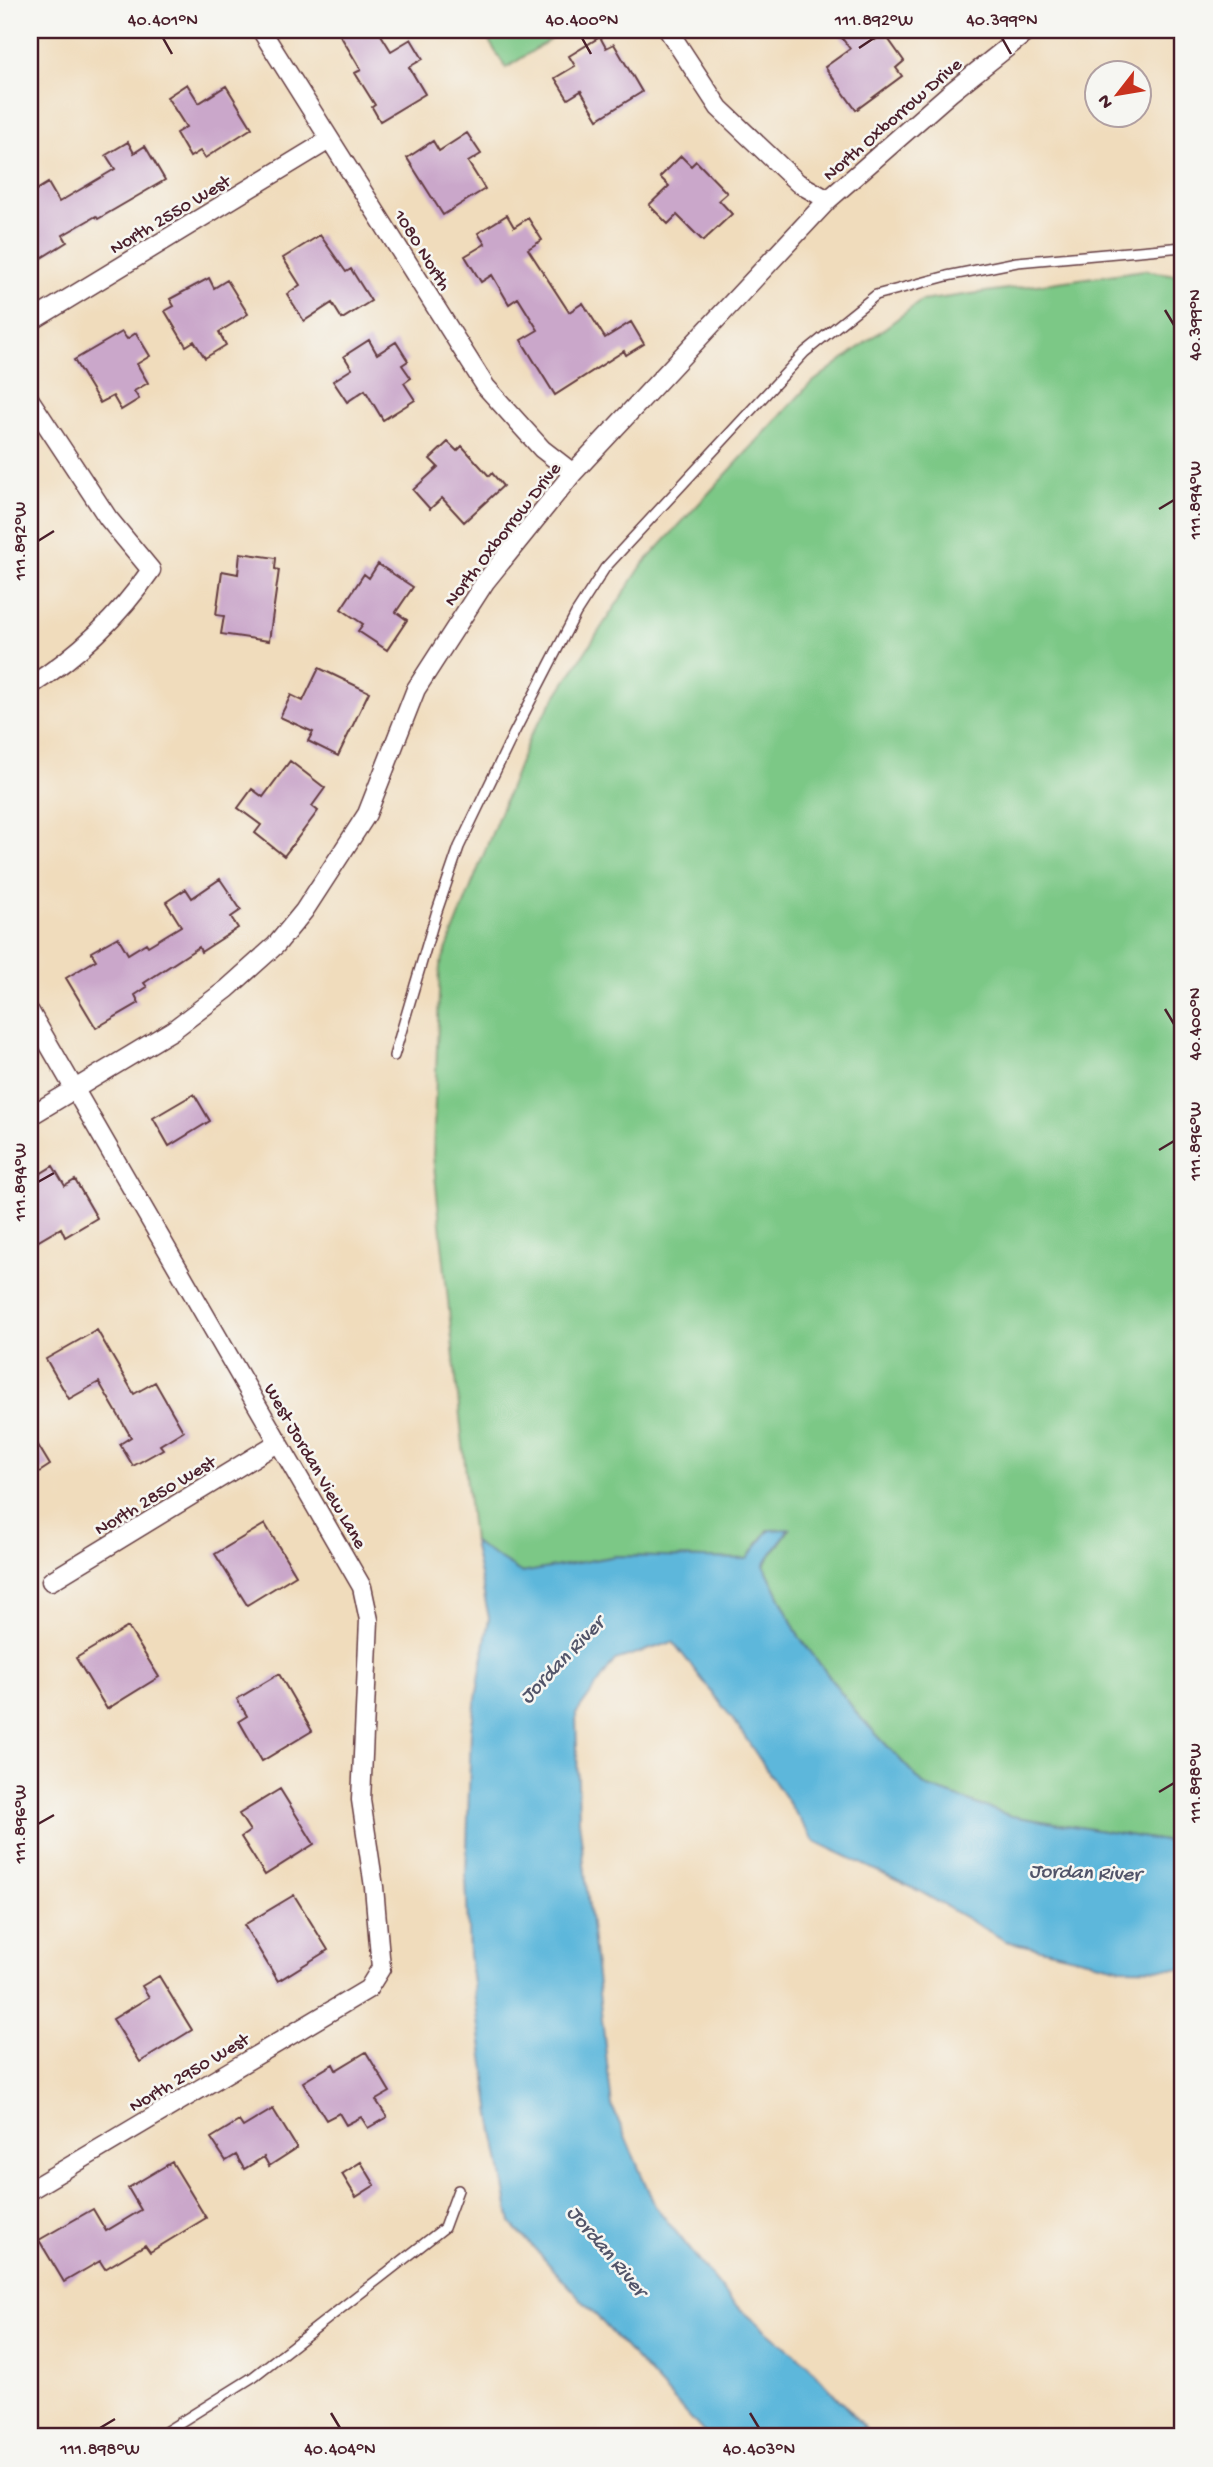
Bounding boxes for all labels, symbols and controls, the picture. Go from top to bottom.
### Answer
text: 40.401°N [128,11,198,32]
text: 40.400°N [545,11,619,32]
text: 111.892°W [834,11,913,32]
text: 40.399°N [966,11,1038,32]
street label: North Oxborrow Drive [819,54,968,187]
north arrow [1084,60,1154,130]
text: N [1093,90,1119,112]
street label: North 2550 West [106,170,237,261]
street label: 1080 North [387,205,455,296]
text: 40.399°N [1186,289,1207,361]
street label: North Oxborrow Drive [440,458,567,612]
text: 111.894°W [1186,461,1207,540]
text: 111.892°W [11,502,32,581]
text: 40.400°N [1186,987,1207,1061]
text: 111.896°W [1186,1102,1207,1181]
text: 111.894°W [11,1143,32,1222]
street label: West Jordan View Lane [257,1380,371,1554]
street label: North 2850 West [91,1451,222,1542]
water label: Jordan River [516,1609,614,1710]
text: 111.898°W [1186,1743,1207,1824]
text: 111.896°W [11,1785,32,1864]
water label: Jordan River [1029,1860,1146,1889]
street label: North 2950 West [125,2028,256,2119]
water label: Jordan River [560,2202,654,2306]
text: 111.898°W [59,2440,140,2461]
text: 40.404°N [304,2440,376,2461]
text: 40.403°N [723,2440,795,2461]

